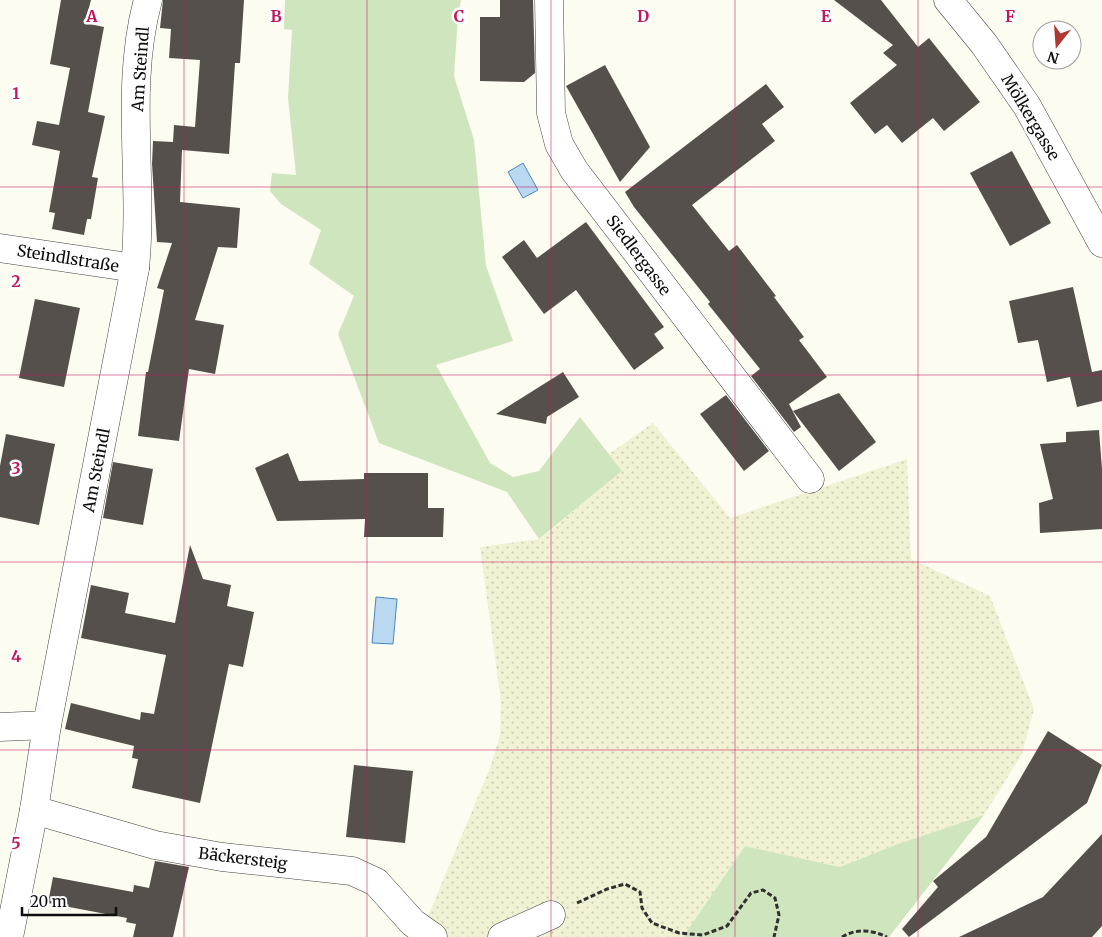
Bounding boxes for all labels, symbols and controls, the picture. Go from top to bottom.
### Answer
text: A [85,6,98,26]
text: B [270,6,282,26]
text: C [454,6,464,26]
text: D [637,6,649,26]
text: E [821,6,832,26]
text: F [1005,6,1015,26]
north arrow [1032,20,1082,70]
street label: Am Steindl [127,26,153,113]
text: N [1045,47,1061,68]
street label: Mölkergasse [997,70,1065,164]
text: 1 [12,83,20,103]
street label: Siedlergasse [602,211,676,299]
street label: Steindlstraße [16,240,120,276]
text: 2 [11,271,21,291]
street label: Am Steindl [78,426,114,515]
text: 3 [11,458,21,478]
text: 4 [11,646,21,666]
text: 5 [11,833,21,853]
street label: Bäckersteig [197,843,289,873]
scale bar [22,884,116,916]
text: 20 m [30,892,67,911]

